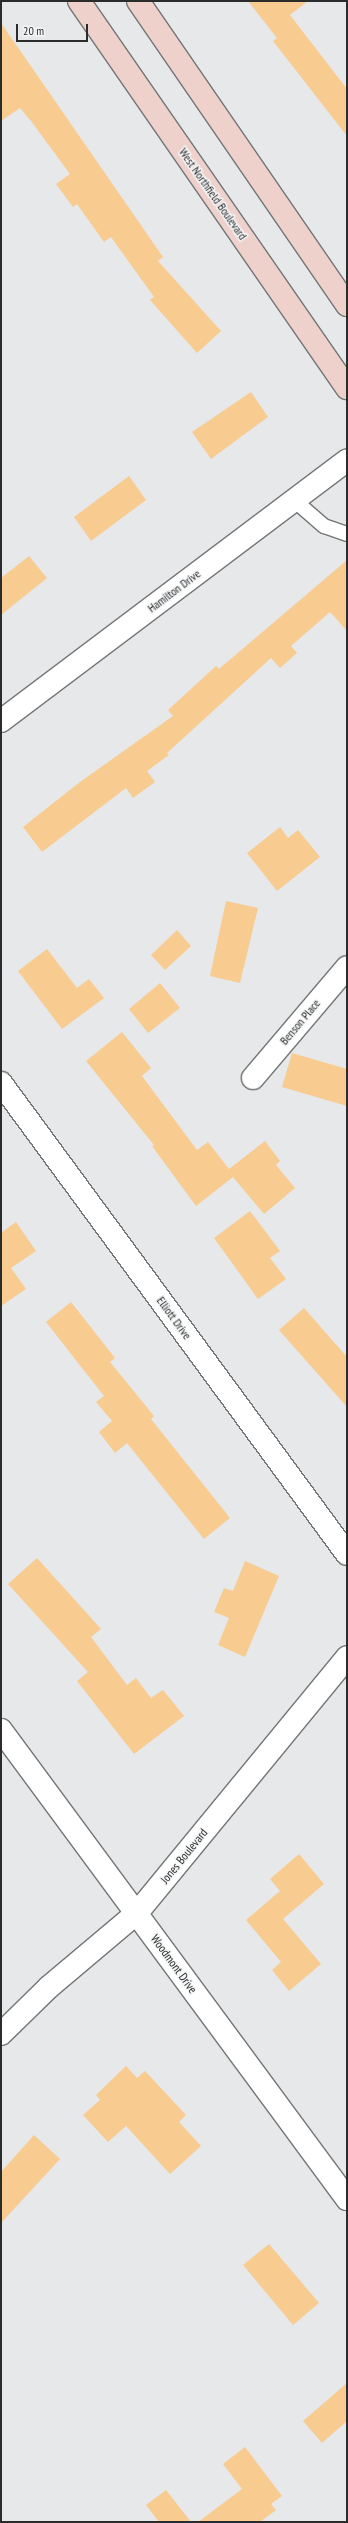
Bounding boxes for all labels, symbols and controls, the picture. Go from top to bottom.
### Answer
scale bar [18,16,90,42]
text: 20 m [23,23,44,38]
street label: West Northfield Boulevard [176,145,250,243]
street label: Hamilton Drive [145,566,203,616]
street label: Benson Place [277,996,323,1048]
street label: Elliott Drive [154,1294,194,1342]
street label: Jones Boulevard [158,1826,210,1886]
street label: Woodmont Drive [148,1932,200,1996]

